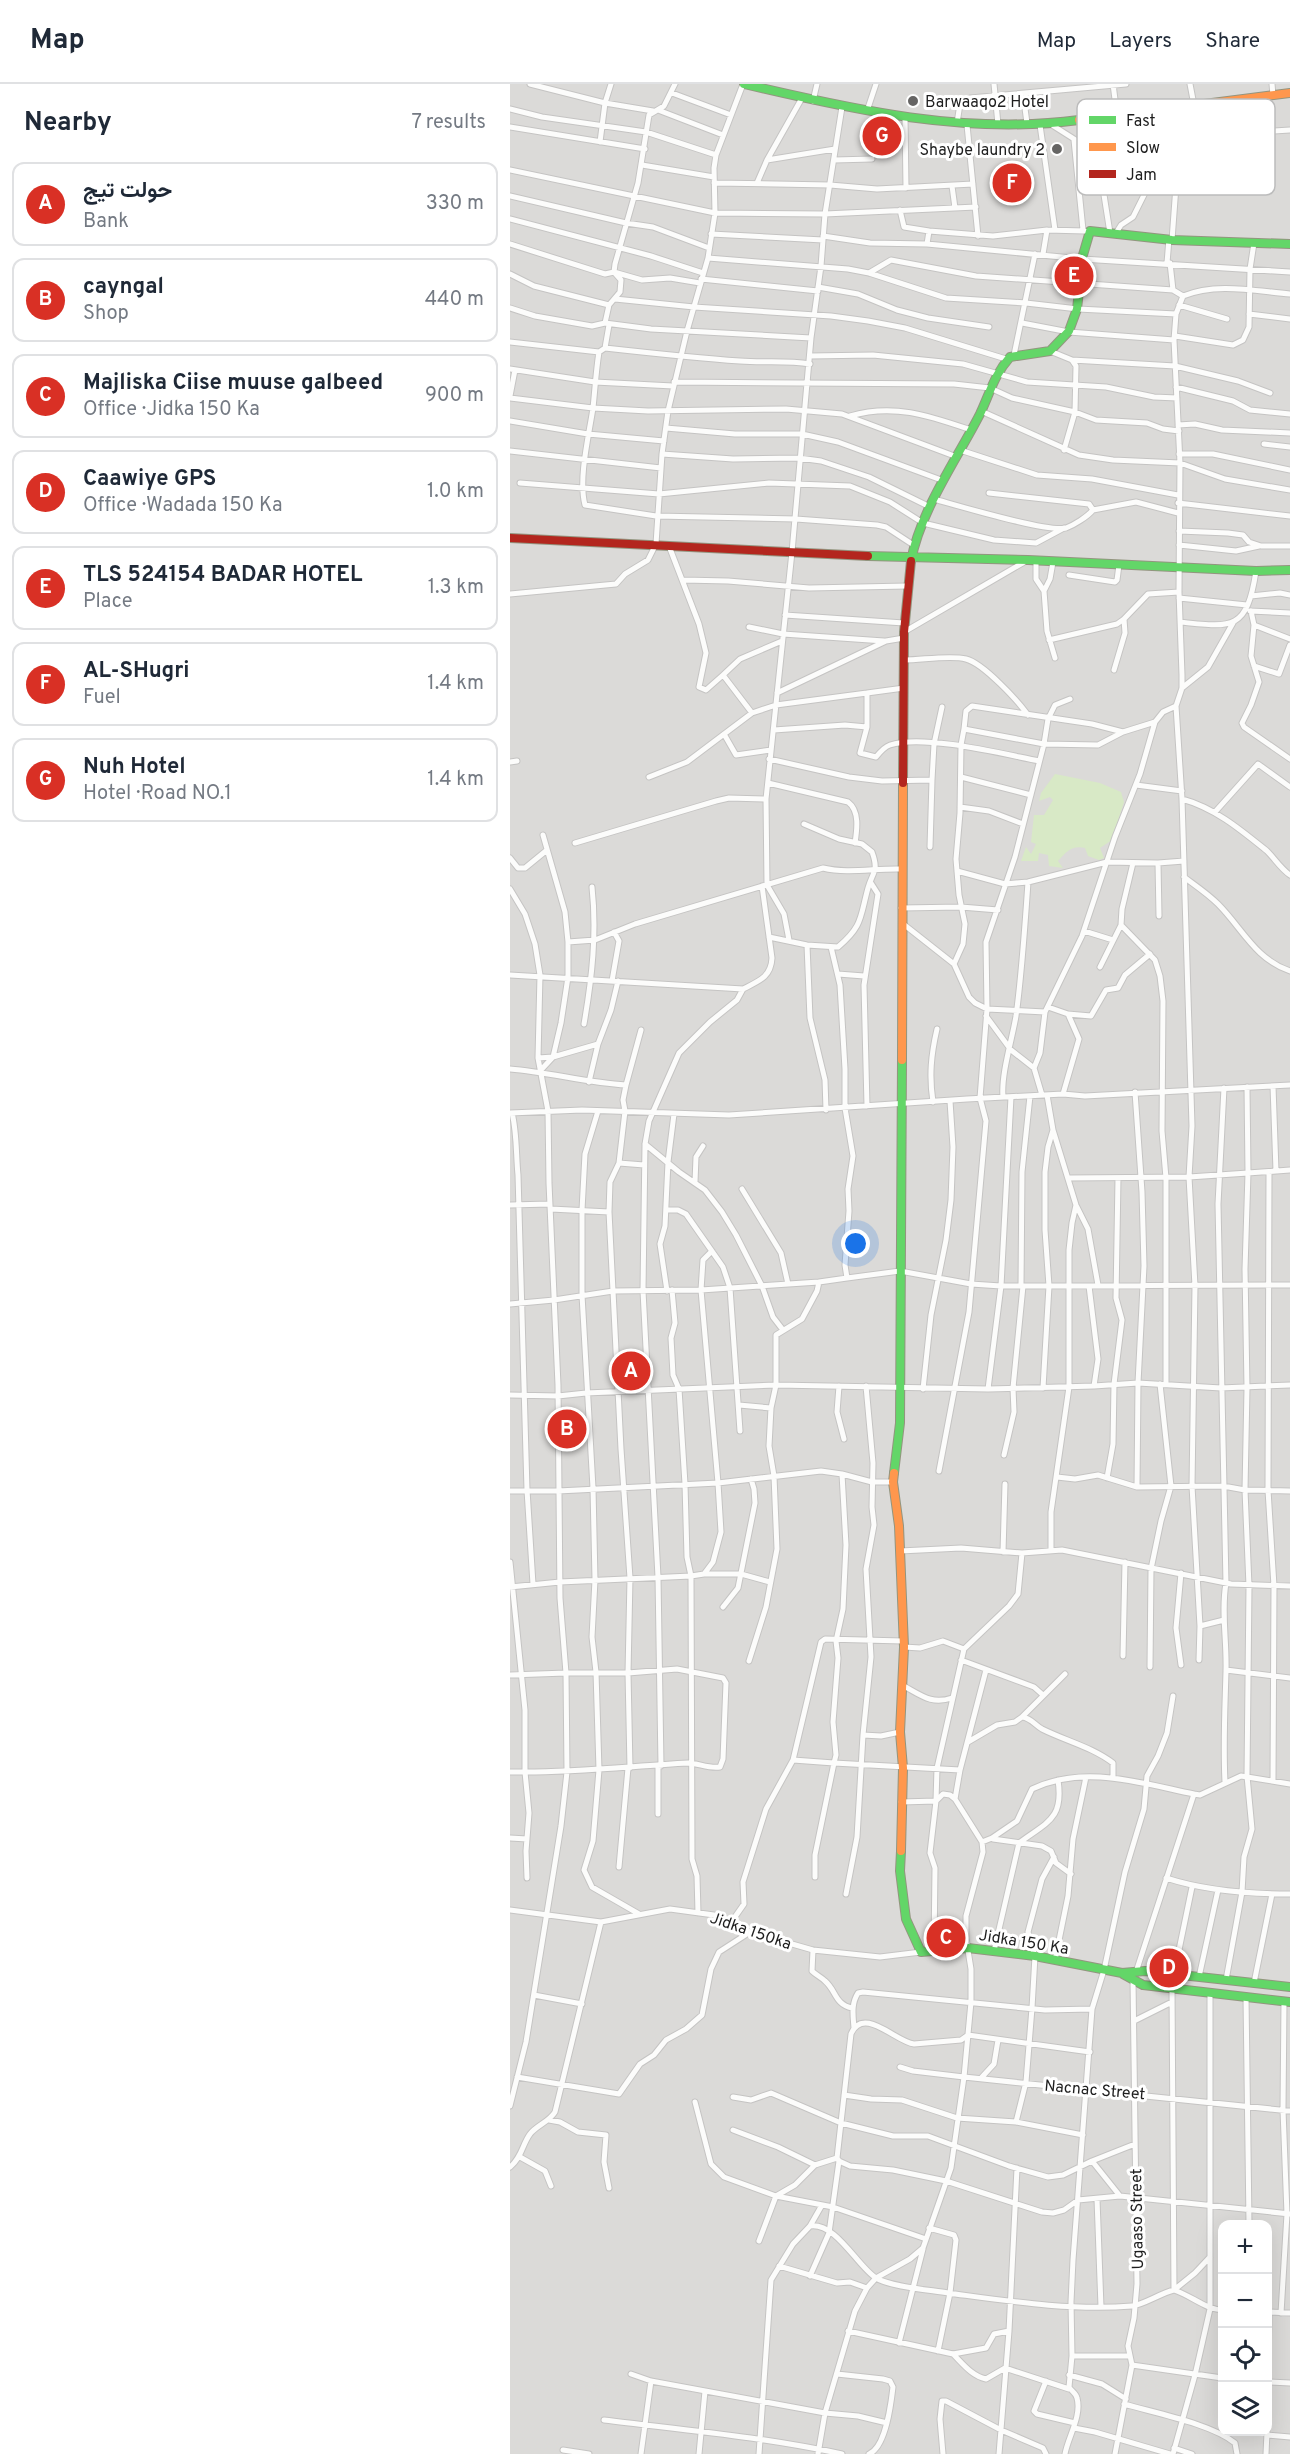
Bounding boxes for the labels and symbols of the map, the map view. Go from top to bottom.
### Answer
place label: Barwaaqo2 Hotel [925,93,1049,113]
marker: Barwaaqo2 Hotel [906,94,920,108]
legend [1077,99,1275,195]
text: Fast [1126,112,1156,132]
pin: G [862,113,902,158]
text: Slow [1126,139,1160,159]
place label: Shaybe laundry 2 [920,141,1045,161]
marker: Shaybe laundry 2 [1050,142,1064,156]
pin: F [992,160,1032,206]
text: Jam [1126,166,1157,186]
pin: E [1054,254,1094,298]
your location [841,1229,870,1258]
pin: A [612,1348,650,1394]
pin: B [548,1406,586,1452]
street label: Jidka 150ka [707,1909,794,1955]
pin: C [926,1916,966,1960]
street label: Jidka 150 Ka [977,1926,1070,1960]
pin: D [1150,1946,1188,1990]
street label: Nacnac Street [1044,2077,1146,2105]
street label: Ugaaso Street [1127,2168,1149,2270]

